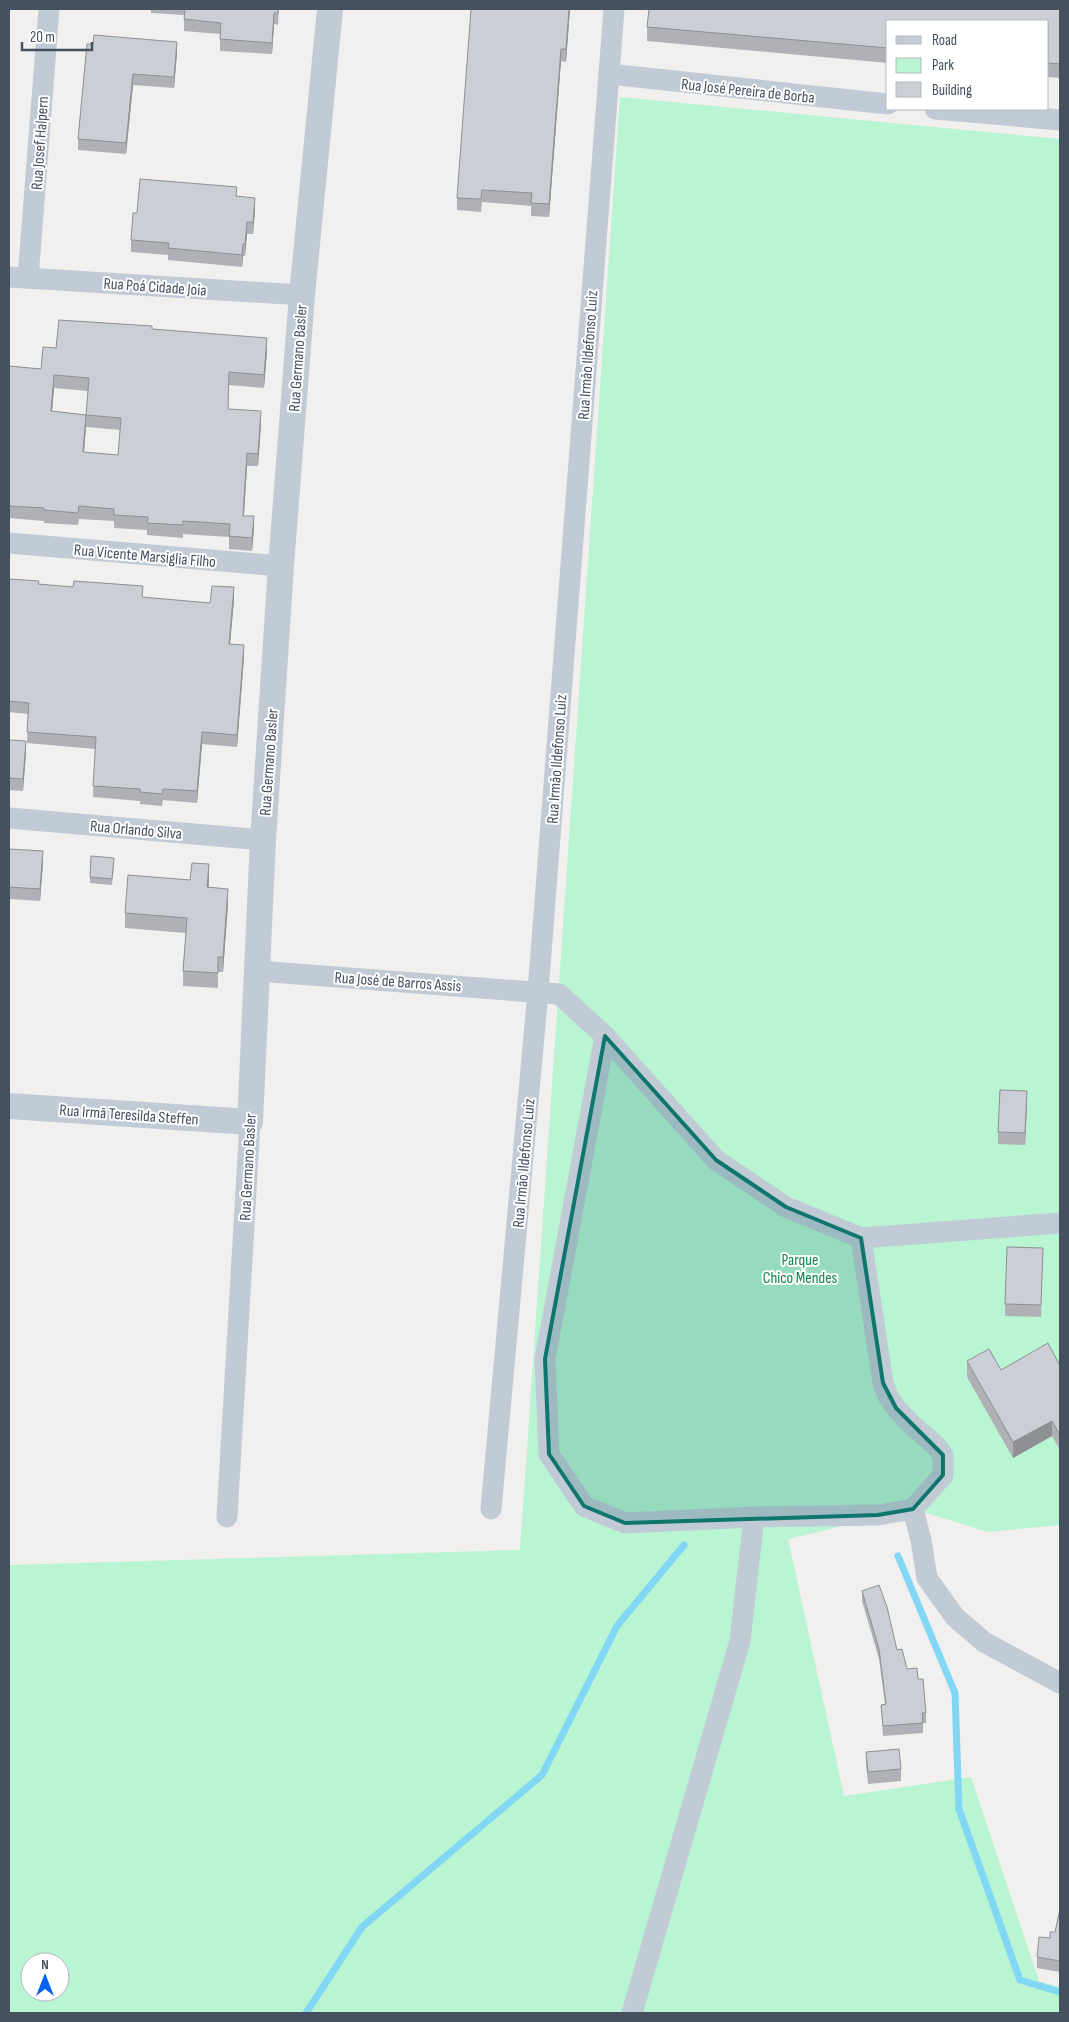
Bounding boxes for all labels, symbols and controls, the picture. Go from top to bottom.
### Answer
scale bar [22,20,92,52]
legend [886,20,1049,110]
text: 20 m [30,28,55,47]
text: Road [932,31,957,50]
text: Park [932,56,954,75]
street label: Rua José Pereira de Borba [680,75,816,108]
text: Building [932,81,972,100]
street label: Rua Josef Halpern [28,96,53,191]
street label: Rua Poá Cidade Joia [103,274,207,301]
street label: Rua Irmão Ildefonso Luiz [575,290,603,420]
street label: Rua Germano Basler [285,303,312,412]
street label: Rua Vicente Marsiglia Filho [73,541,217,572]
street label: Rua Irmão Ildefonso Luiz [544,694,572,824]
street label: Rua Germano Basler [256,707,283,816]
street label: Rua Orlando Silva [89,817,183,844]
street label: Rua José de Barros Assis [334,969,462,996]
street label: Rua Irmão Ildefonso Luiz [509,1098,540,1228]
street label: Rua Irmã Teresilda Steffen [59,1101,199,1130]
street label: Rua Germano Basler [236,1113,261,1221]
park label: Parque Chico Mendes [763,1251,838,1288]
north arrow [20,1952,70,2002]
text: N [41,1956,49,1973]

